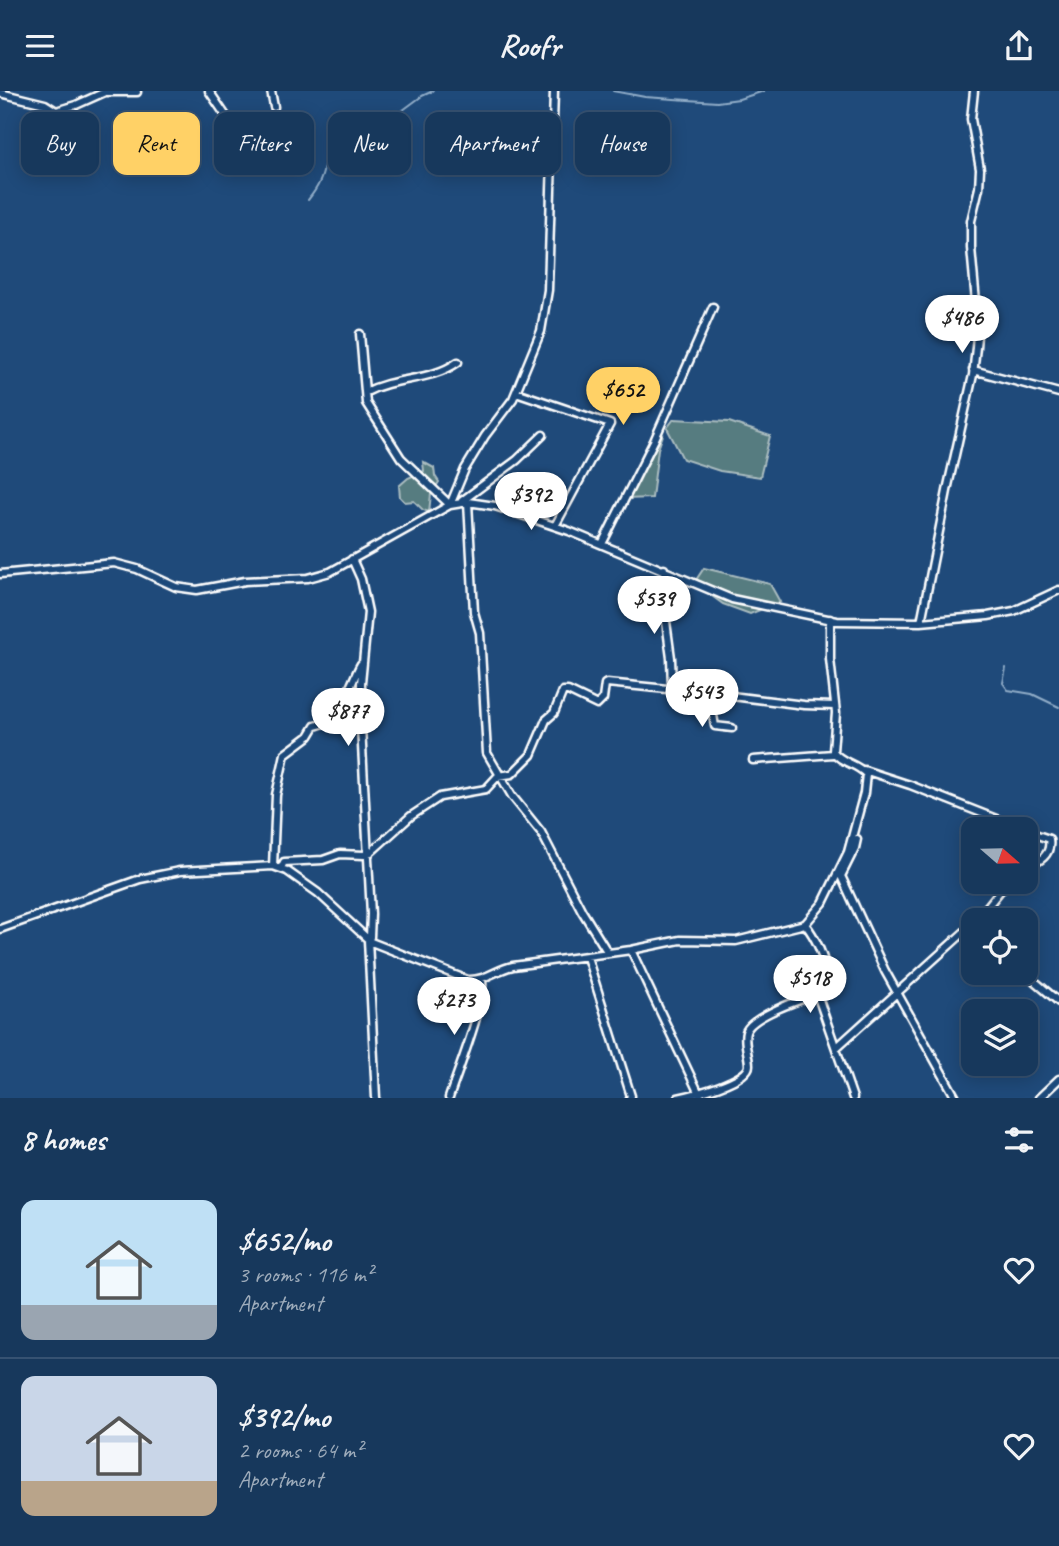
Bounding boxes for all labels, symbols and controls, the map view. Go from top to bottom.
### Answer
text: Roofr [499,25,560,66]
icon: menu [21,27,59,65]
icon: share [1000,27,1038,65]
chip: Buy [21,112,99,175]
chip: Rent [113,112,200,175]
chip: Filters [214,112,314,175]
chip: New [328,112,411,175]
chip: Apartment [425,112,561,175]
chip: House [575,112,670,175]
pin: $486 [921,295,1003,355]
text: $486 [941,303,983,332]
pin: $652 [582,367,664,427]
text: $652 [602,375,644,404]
pin: $392 [490,473,572,532]
text: $392 [510,480,552,509]
pin: $539 [613,577,695,636]
text: $539 [634,584,674,613]
pin: $543 [661,669,743,729]
text: $543 [681,677,723,706]
pin: $877 [307,689,389,748]
text: $877 [327,696,369,725]
north arrow [961,817,1038,894]
map controls [961,817,1038,1076]
button: locate [961,908,1038,985]
pin: $518 [769,955,851,1015]
text: $518 [789,963,831,992]
pin: $273 [413,977,495,1037]
text: $273 [433,985,475,1014]
button: layers [961,999,1038,1076]
text: 8 homes [21,1121,106,1159]
icon: filters [1000,1121,1038,1159]
text: $652/mo [238,1222,331,1260]
icon: home [77,1228,161,1312]
icon: heart [1000,1251,1038,1289]
text: 3 rooms · 116 m² [238,1260,373,1289]
text: Apartment [238,1289,323,1318]
text: $392/mo [238,1398,330,1436]
icon: home [77,1404,161,1488]
icon: heart [1000,1427,1038,1465]
text: 2 rooms · 64 m² [238,1436,362,1465]
text: Apartment [238,1465,323,1494]

